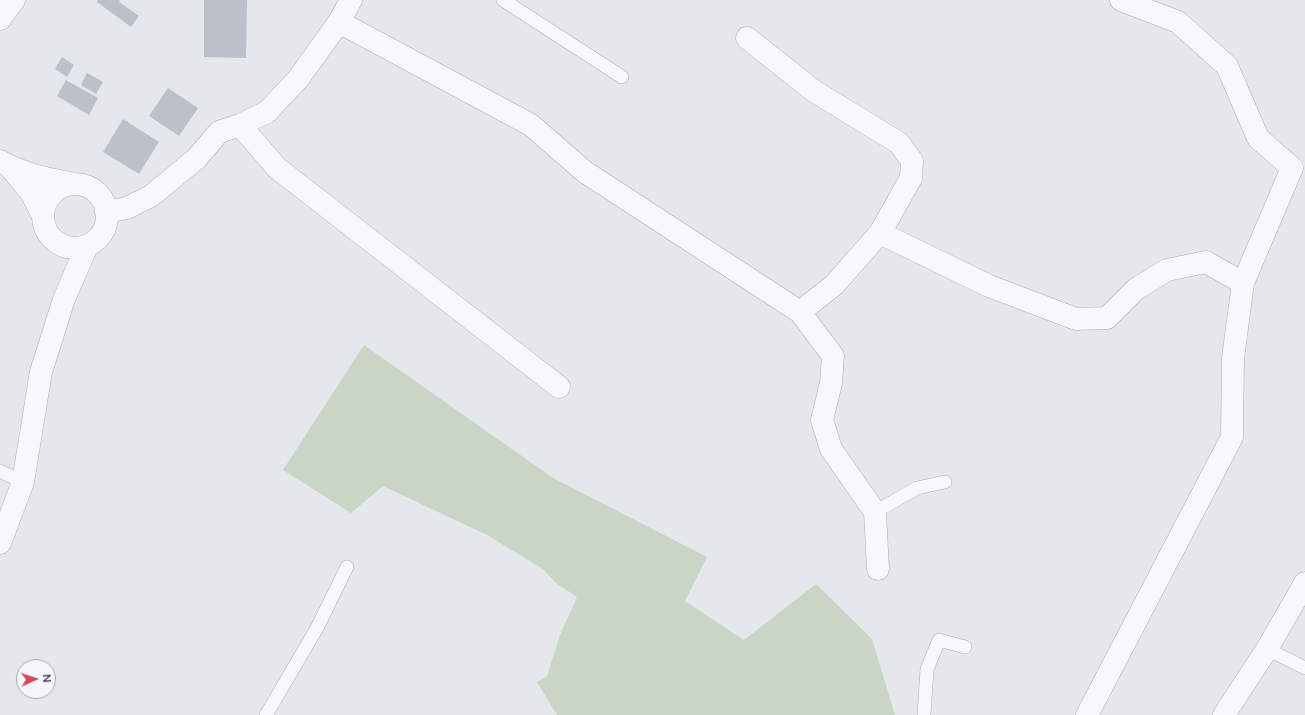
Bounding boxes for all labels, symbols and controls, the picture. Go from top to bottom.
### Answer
north arrow [16,659,56,699]
text: N [40,674,54,683]

